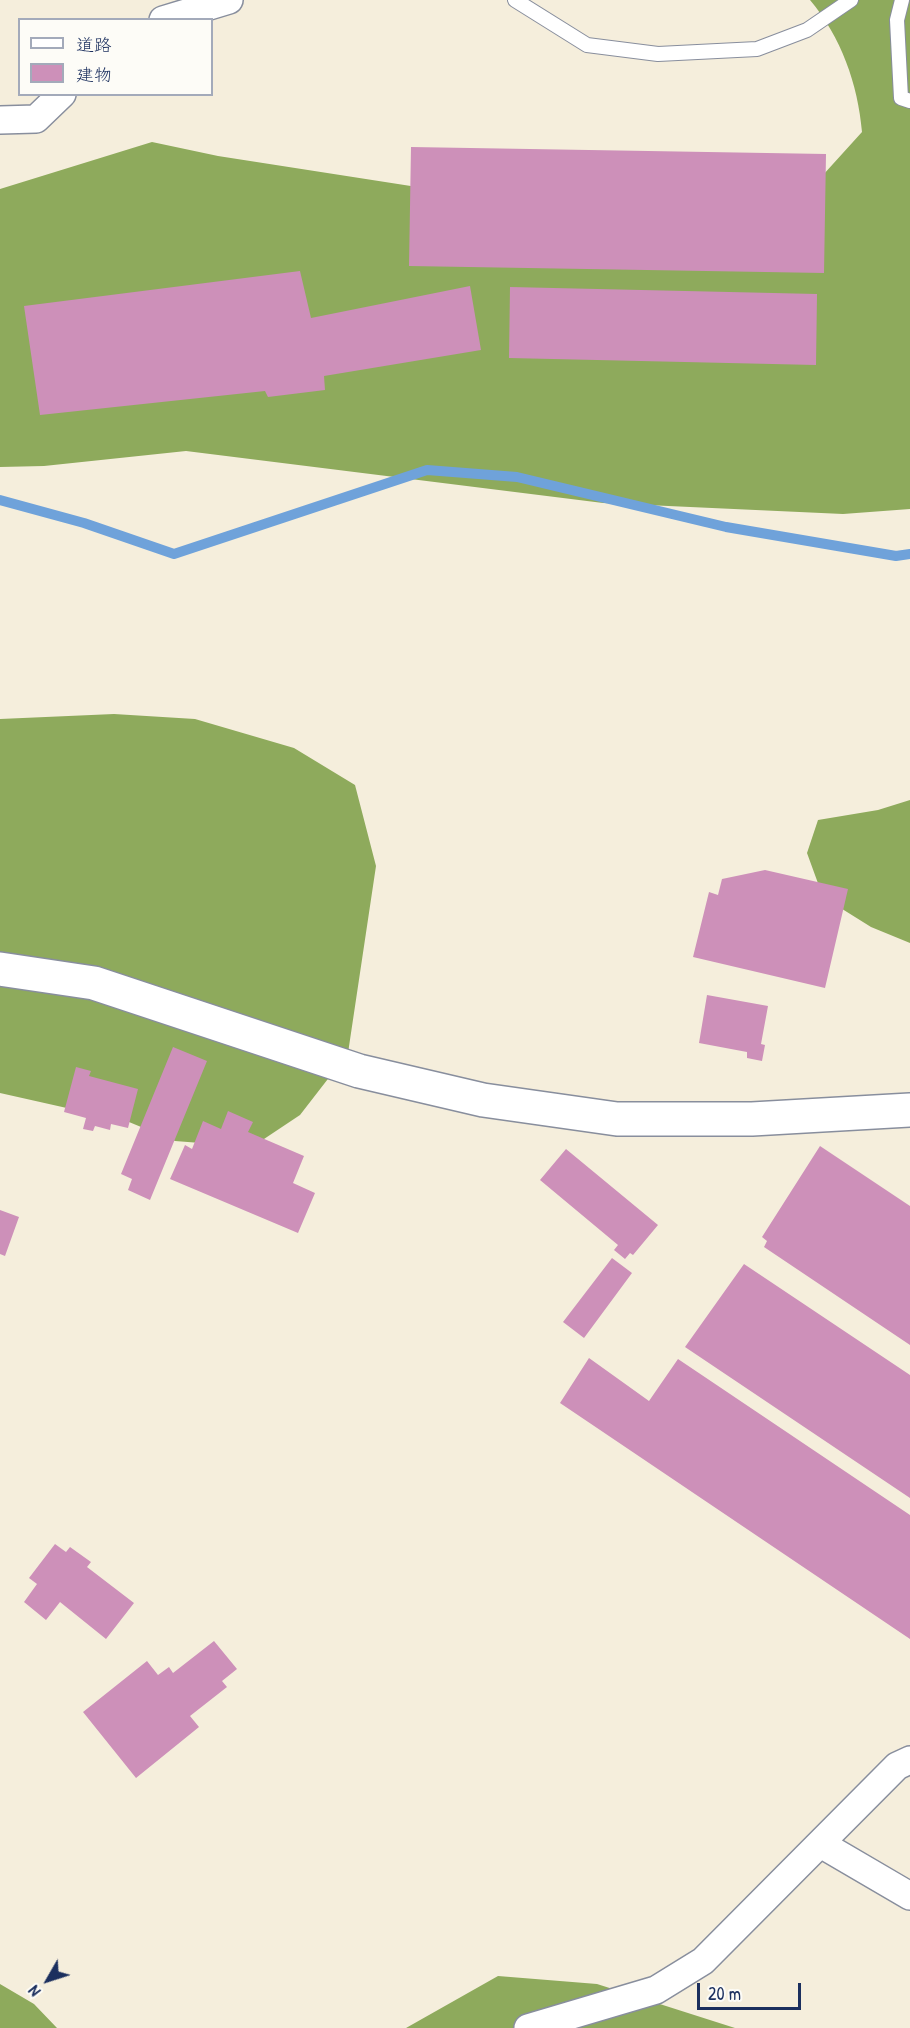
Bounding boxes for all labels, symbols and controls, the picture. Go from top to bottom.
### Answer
legend [18,18,213,96]
text: 道路 [76,32,112,57]
text: 建物 [76,62,112,87]
north arrow [18,1950,78,2010]
scale bar [700,1971,804,2009]
text: N [23,1981,45,2002]
text: 20 m [708,1981,741,2006]

